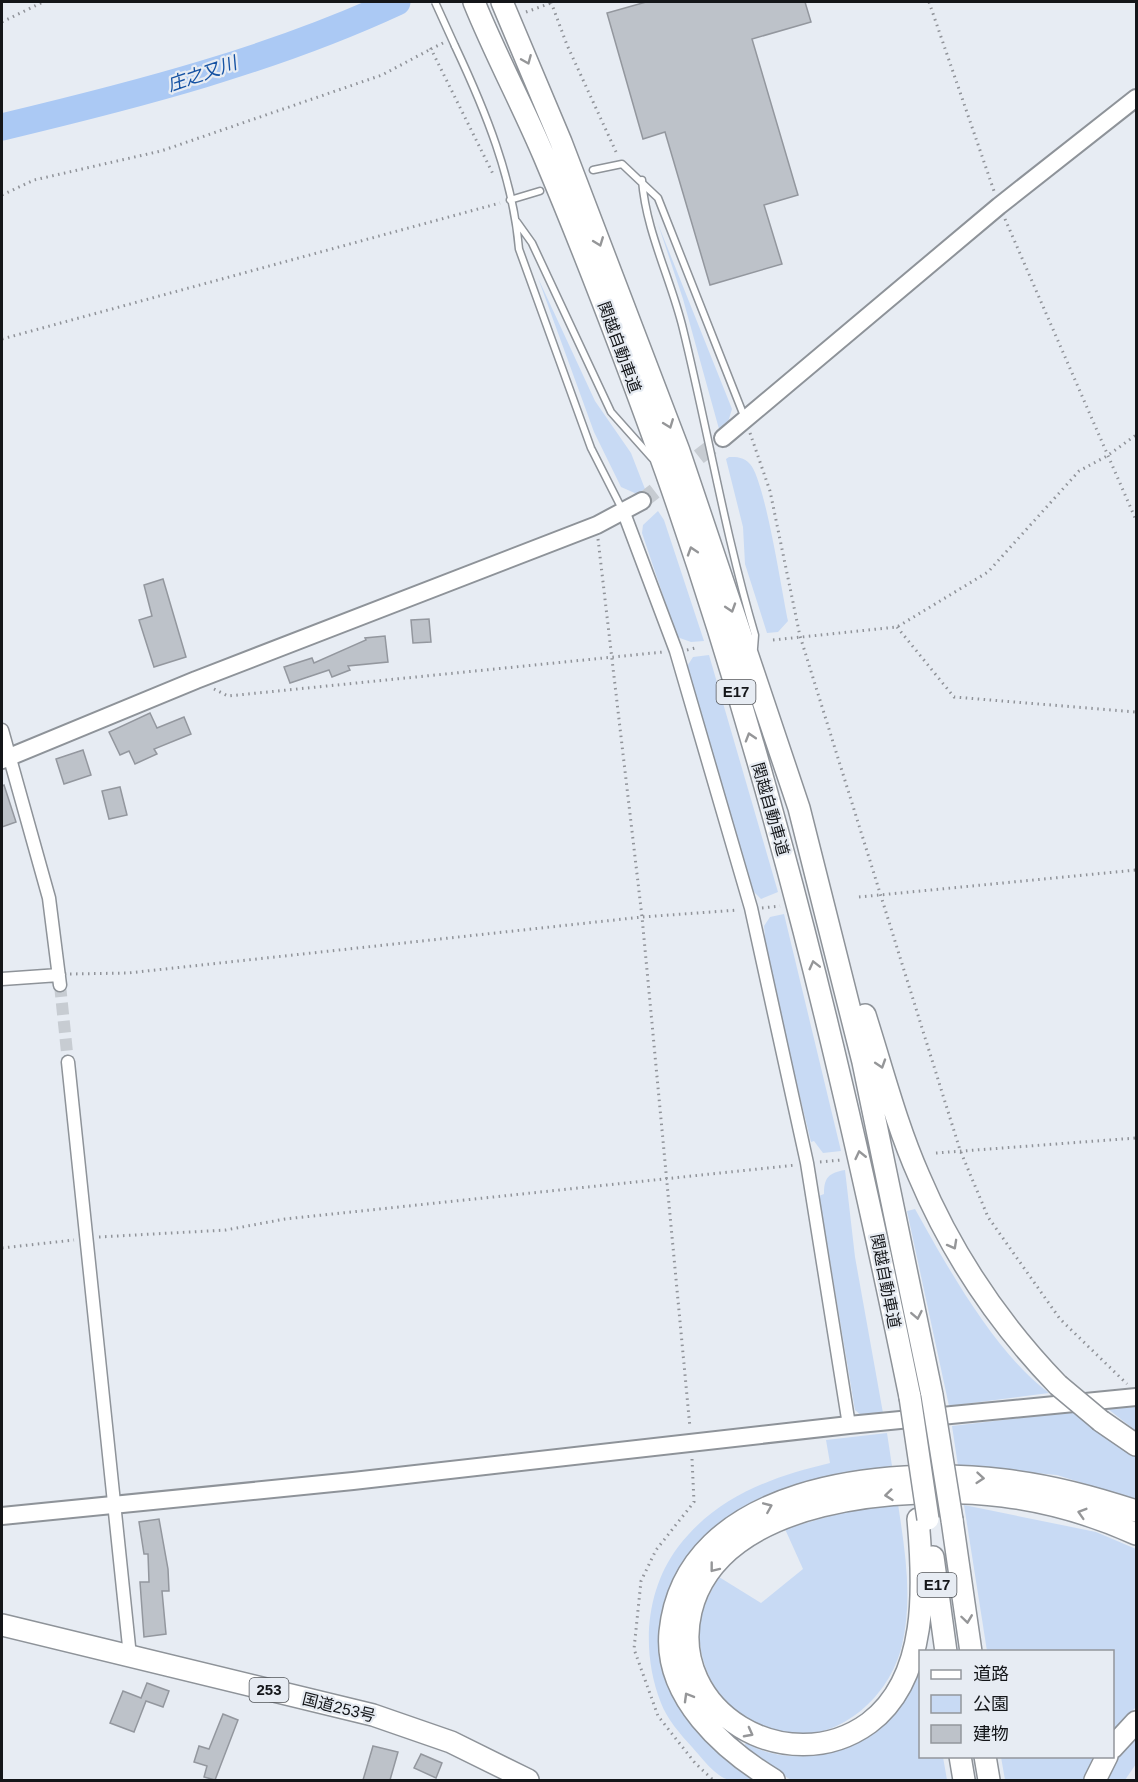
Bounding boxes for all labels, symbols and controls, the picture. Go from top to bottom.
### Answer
water label: 庄之又川 [165,52,241,95]
one-way arrow [520,54,532,65]
one-way arrow [591,236,604,246]
street label: 関越自動車道 [595,299,644,395]
one-way arrow [661,418,674,428]
one-way arrow [686,546,699,557]
one-way arrow [723,602,736,613]
road number: E17 [716,680,756,704]
one-way arrow [745,732,757,743]
street label: 関越自動車道 [749,761,792,858]
one-way arrow [808,961,821,971]
one-way arrow [874,1058,886,1069]
one-way arrow [854,1150,867,1160]
street label: 関越自動車道 [868,1232,903,1330]
one-way arrow [946,1239,957,1249]
one-way arrow [910,1310,923,1320]
one-way arrow [976,1471,985,1484]
one-way arrow [885,1488,894,1501]
one-way arrow [762,1502,773,1514]
one-way arrow [1077,1508,1088,1520]
one-way arrow [710,1561,721,1572]
road number: E17 [918,1573,956,1597]
one-way arrow [960,1615,972,1624]
legend [919,1650,1114,1758]
text: 道路 [973,1664,1009,1684]
road number: 253 [250,1678,288,1702]
street label: 国道253号 [301,1690,377,1725]
one-way arrow [683,1693,695,1703]
text: 公園 [973,1694,1009,1714]
text: 建物 [973,1724,1009,1744]
one-way arrow [743,1726,753,1737]

